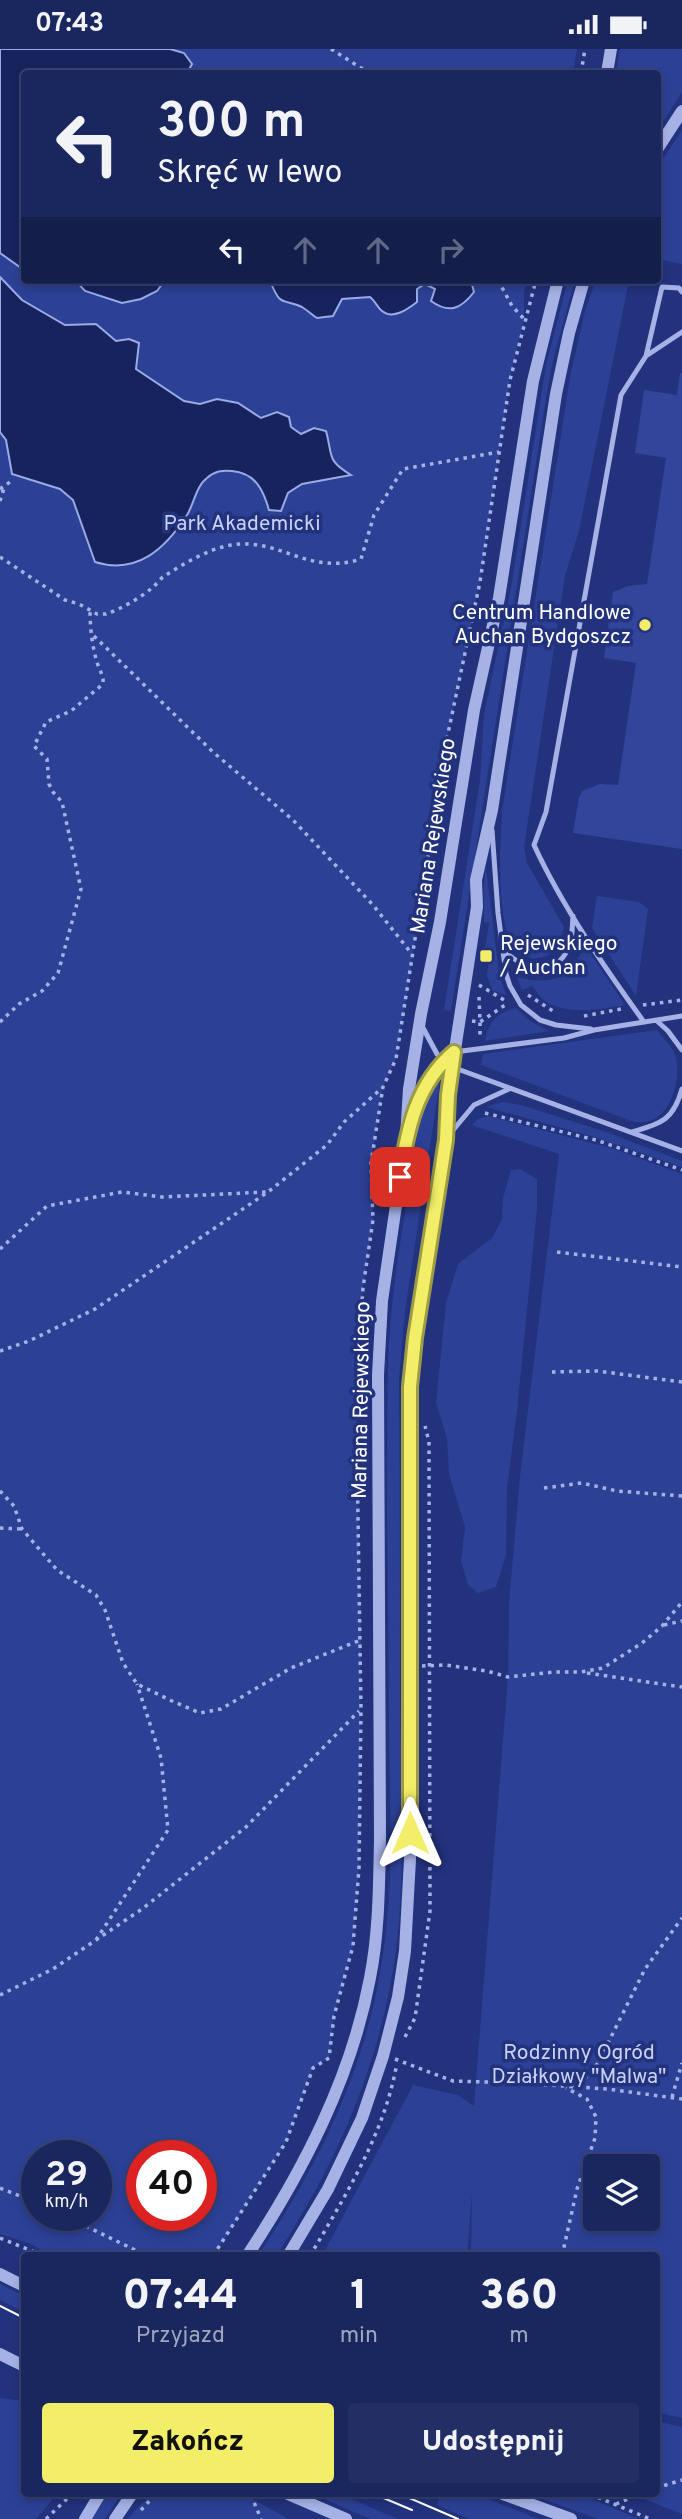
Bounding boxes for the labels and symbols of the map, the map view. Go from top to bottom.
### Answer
park label: Park Akademicki [163,511,321,538]
place label: Centrum Handlowe Auchan Bydgoszcz [452,600,631,651]
marker: Centrum Handlowe Auchan Bydgoszcz [637,617,653,633]
street label: Mariana Rejewskiego [405,736,463,936]
place label: Rejewskiego / Auchan [499,931,618,982]
marker: Rejewskiego / Auchan [478,948,494,964]
pin [370,1147,430,1207]
street label: Mariana Rejewskiego [347,1301,377,1499]
position arrow [373,1796,447,1870]
park label: Rodzinny Ogród Działkowy "Malwa" [491,2040,667,2091]
speed limit sign: 40 [126,2140,217,2231]

